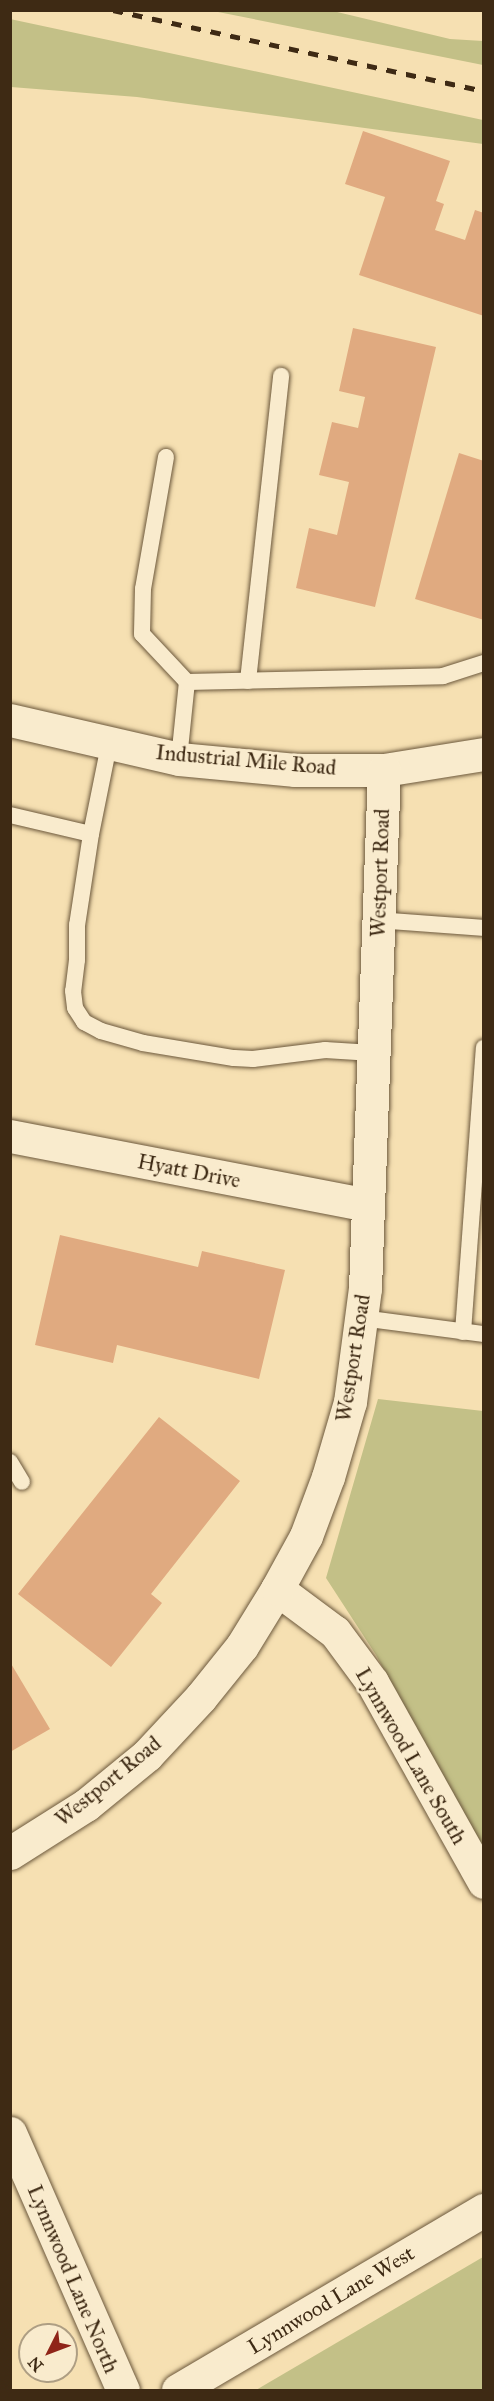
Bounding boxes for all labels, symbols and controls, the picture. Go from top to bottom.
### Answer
street label: Industrial Mile Road [155,740,337,780]
street label: Westport Road [365,808,395,938]
street label: Hyatt Drive [135,1149,243,1193]
street label: Westport Road [330,1292,376,1424]
street label: Lynnwood Lane South [350,1663,472,1849]
street label: Westport Road [50,1731,166,1831]
street label: Lynnwood Lane North [22,2181,124,2377]
street label: Lynnwood Lane West [243,2240,419,2360]
north arrow [18,2323,78,2383]

